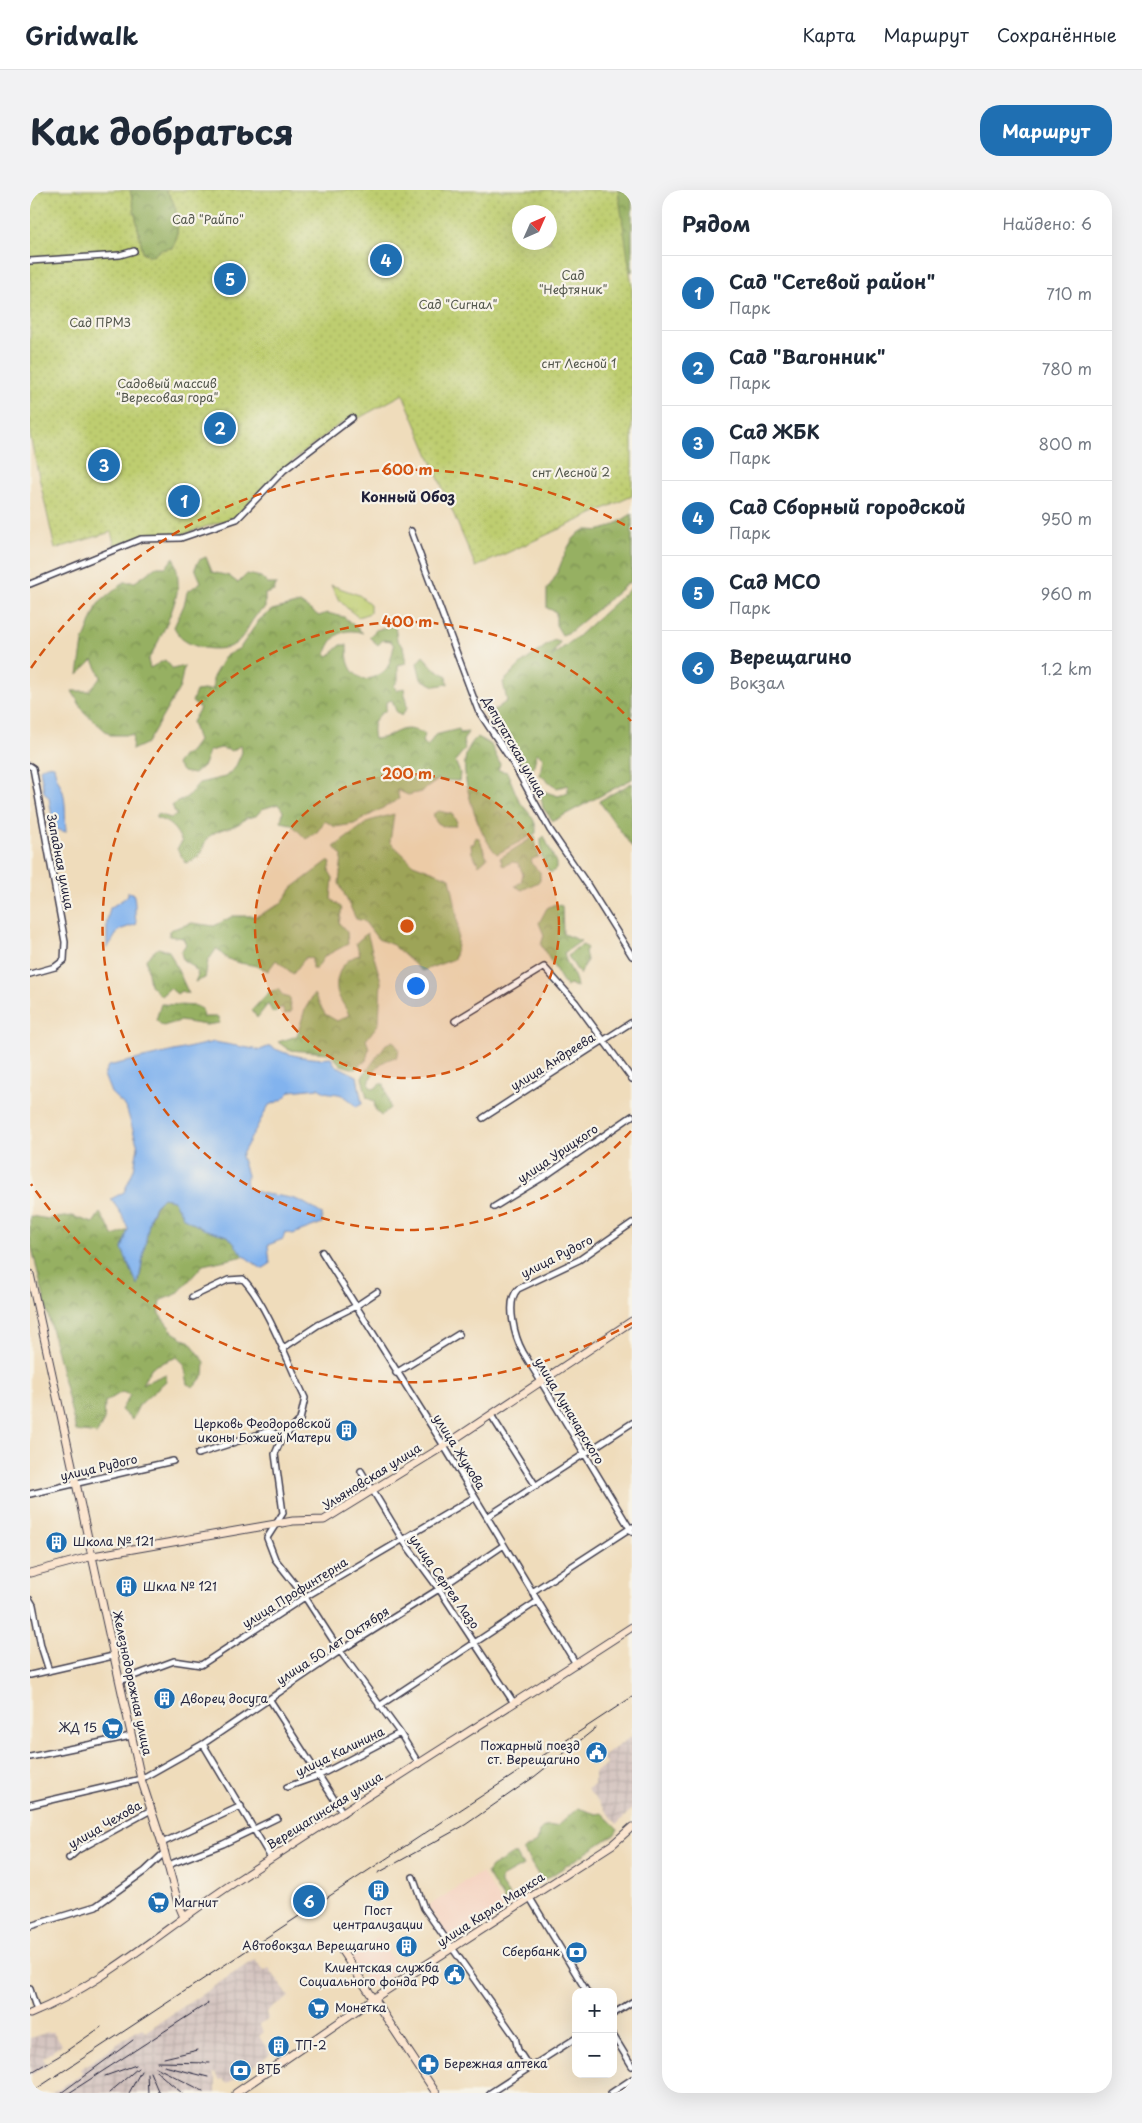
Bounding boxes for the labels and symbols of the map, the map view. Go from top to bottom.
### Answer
north arrow [512,205,557,250]
park label: Сад "Райпо" [172,210,244,228]
pin: 4 [370,241,402,279]
pin: 5 [214,260,246,298]
park label: Сад "Нефтяник" [539,266,607,298]
park label: Сад "Сигнал" [419,295,498,313]
park label: Сад ПРМЗ [69,313,131,331]
park label: снт Лесной 1 [542,354,616,372]
park label: Садовый массив "Вересовая гора" [116,374,218,406]
pin: 2 [204,409,236,447]
pin: 3 [88,446,120,484]
text: 600 m [381,457,433,480]
park label: снт Лесной 2 [532,463,610,481]
pin: 1 [168,482,200,520]
district label: Конный Обоз [361,486,455,507]
text: 400 m [382,609,432,632]
street label: Депутатская улица [478,692,551,801]
text: 200 m [382,761,432,784]
street label: Западная улица [43,813,79,911]
centre of rings [398,917,416,935]
your location [403,973,429,999]
street label: улица Андреева [507,1028,599,1094]
street label: улица Урицкого [513,1119,602,1187]
street label: улица Рудого [517,1230,596,1282]
street label: улица Луначарского [531,1354,609,1468]
street label: улица Жукова [429,1410,491,1493]
place label: Церковь Феодоровской иконы Божией Матери [194,1414,331,1446]
building icon: Церковь Феодоровской иконы Божией Матери [335,1419,359,1443]
street label: Ульяновская улица [319,1438,425,1514]
street label: улица Рудого [58,1449,139,1485]
building icon: Школа № 121 [45,1530,69,1554]
street label: улица Сергея Лазо [405,1531,484,1633]
place label: Школа № 121 [73,1532,154,1550]
street label: улица Профинтерна [238,1552,351,1632]
building icon: Шкла № 121 [115,1575,139,1599]
place label: Шкла № 121 [143,1577,217,1595]
street label: улица 50 лет Октября [272,1602,392,1688]
street label: Железнодорожная улица [109,1609,157,1758]
building icon: Дворец досуга [153,1687,177,1711]
place label: Дворец досуга [180,1689,268,1707]
supermarket icon: ЖД 15 [101,1716,125,1740]
place label: ЖД 15 [58,1718,97,1736]
street label: улица Калинина [292,1722,387,1780]
place label: Пожарный поезд ст. Верещагино [480,1736,580,1768]
public building icon: Пожарный поезд ст. Верещагино [584,1741,608,1765]
street label: Верещагинская улица [263,1767,386,1853]
street label: улица Чехова [65,1796,145,1852]
street label: улица Карла Маркса [433,1867,548,1951]
building icon: Пост централизации [366,1878,390,1902]
pin: 6 [293,1882,325,1920]
supermarket icon: Магнит [146,1891,170,1915]
place label: Магнит [174,1893,219,1911]
place label: Пост централизации [333,1901,423,1933]
building icon: Автовокзал Верещагино [394,1934,418,1958]
place label: Автовокзал Верещагино [242,1936,390,1954]
bank icon: Сбербанк [564,1940,588,1964]
place label: Сбербанк [502,1942,561,1960]
place label: Клиентская служба Социального фонда РФ [299,1958,440,1990]
public building icon: Клиентская служба Социального фонда РФ [443,1963,467,1987]
supermarket icon: Монетка [307,1996,331,2020]
place label: Монетка [335,1998,387,2016]
building icon: ТП-2 [267,2034,291,2058]
place label: ТП-2 [295,2036,327,2054]
pharmacy icon: Бережная аптека [416,2052,440,2076]
place label: Бережная аптека [444,2054,548,2072]
bank icon: ВТБ [229,2058,253,2082]
place label: ВТБ [257,2060,281,2078]

